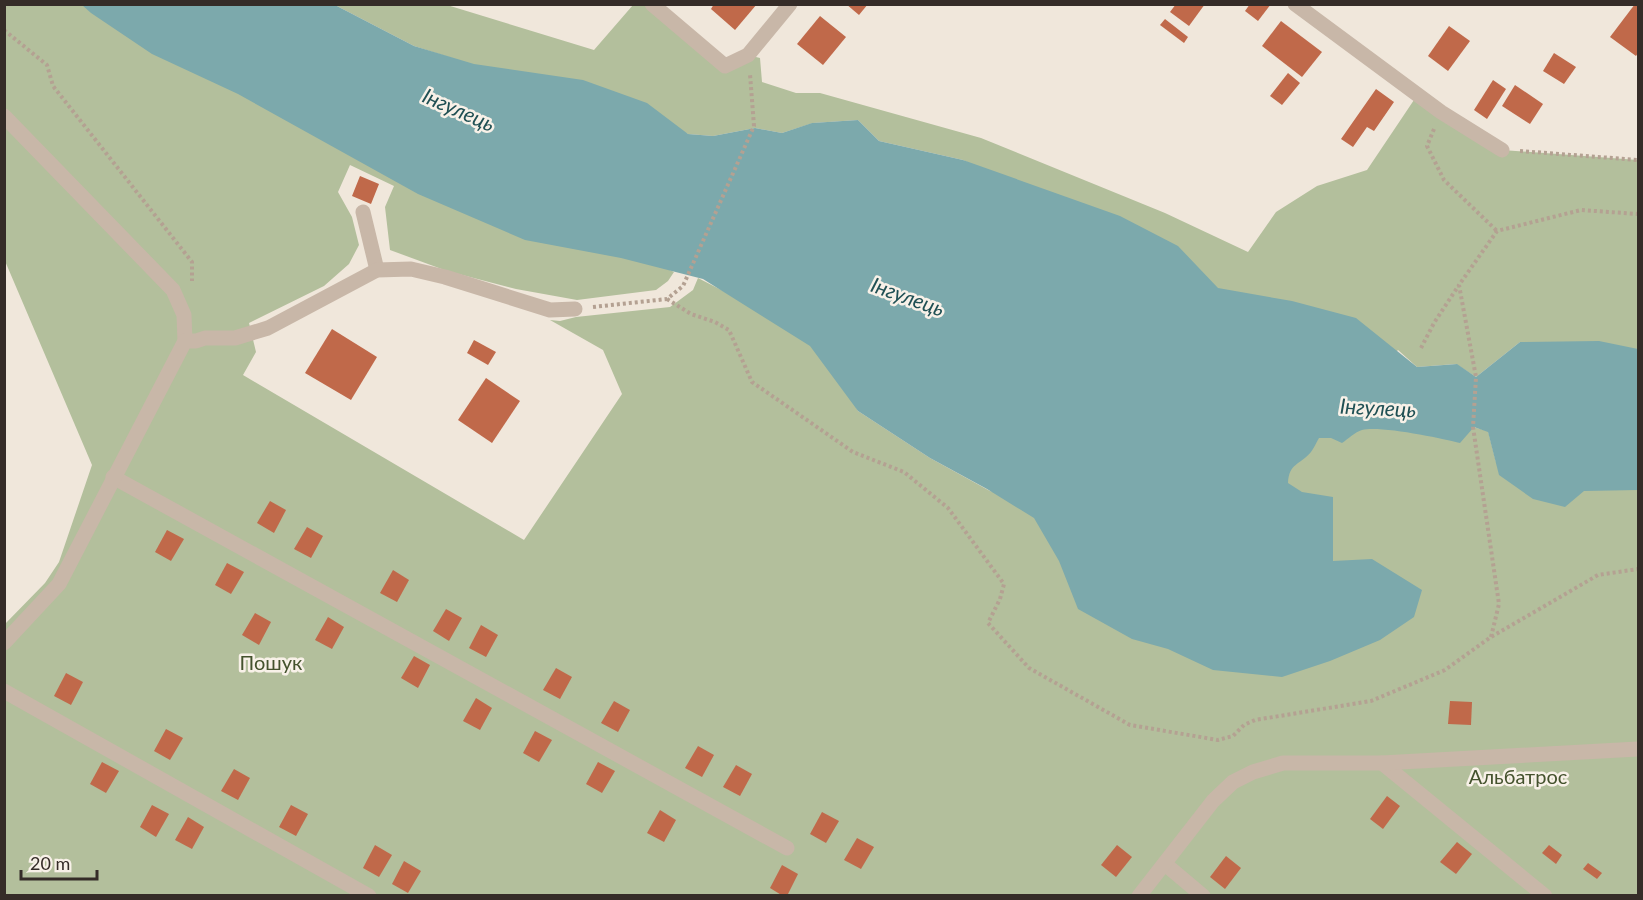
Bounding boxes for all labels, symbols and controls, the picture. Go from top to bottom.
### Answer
water label: Інгулець [419,82,499,136]
water label: Інгулець [868,271,948,321]
water label: Інгулець [1339,393,1417,421]
park label: Пошук [240,650,303,674]
park label: Альбатрос [1469,764,1568,788]
scale bar [21,843,98,881]
text: 20 m [30,852,70,874]

